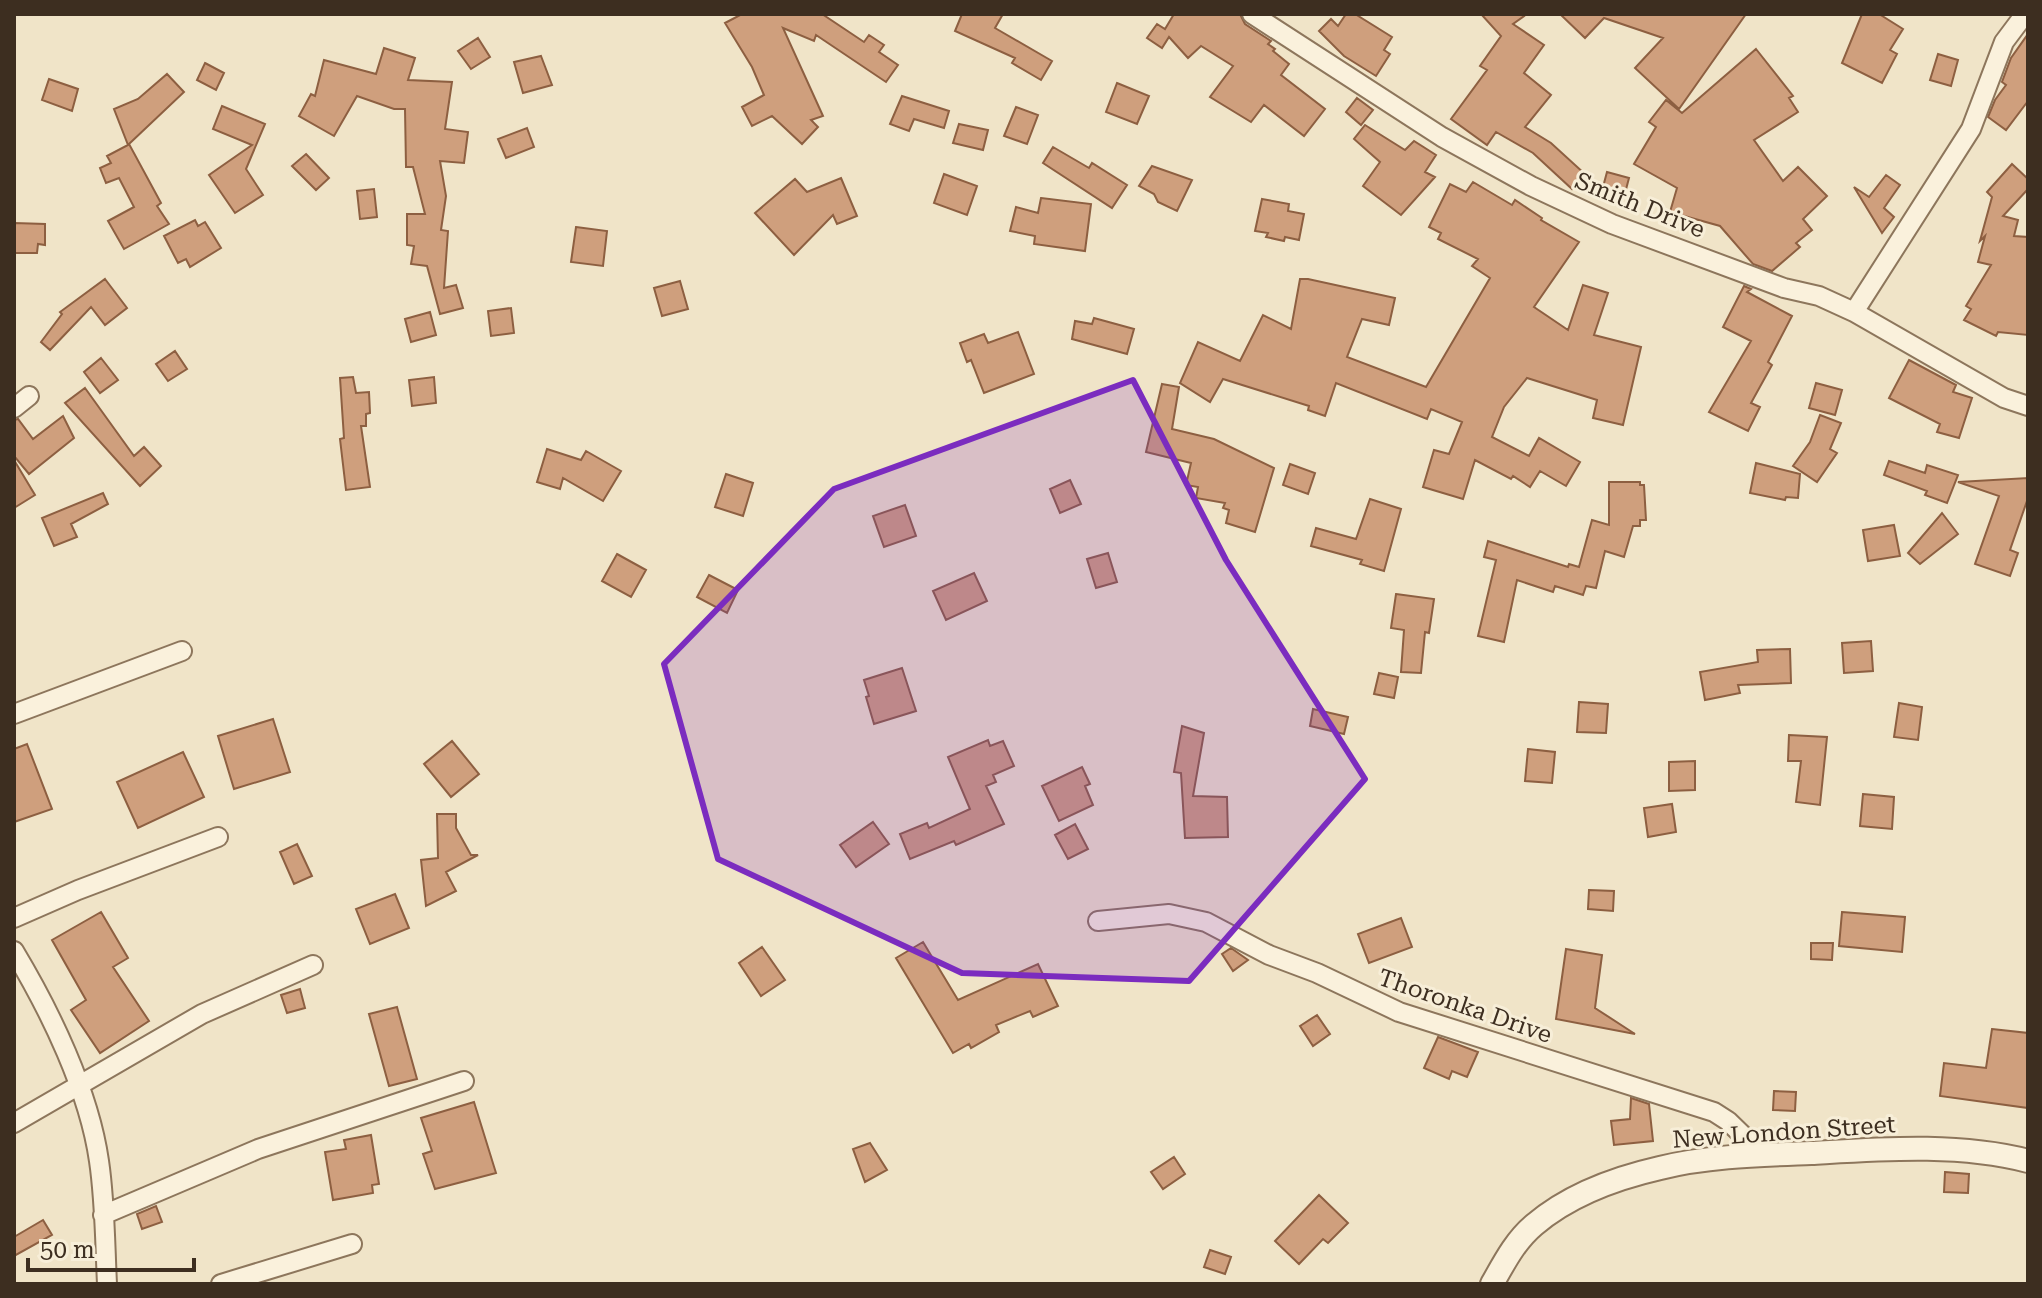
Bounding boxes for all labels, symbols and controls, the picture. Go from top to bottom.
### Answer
street label: Smith Drive [1571,166,1709,244]
street label: Thoronka Drive [1374,963,1556,1049]
street label: New London Street [1672,1110,1897,1154]
scale bar [28,1222,194,1272]
text: 50 m [40,1236,95,1264]

